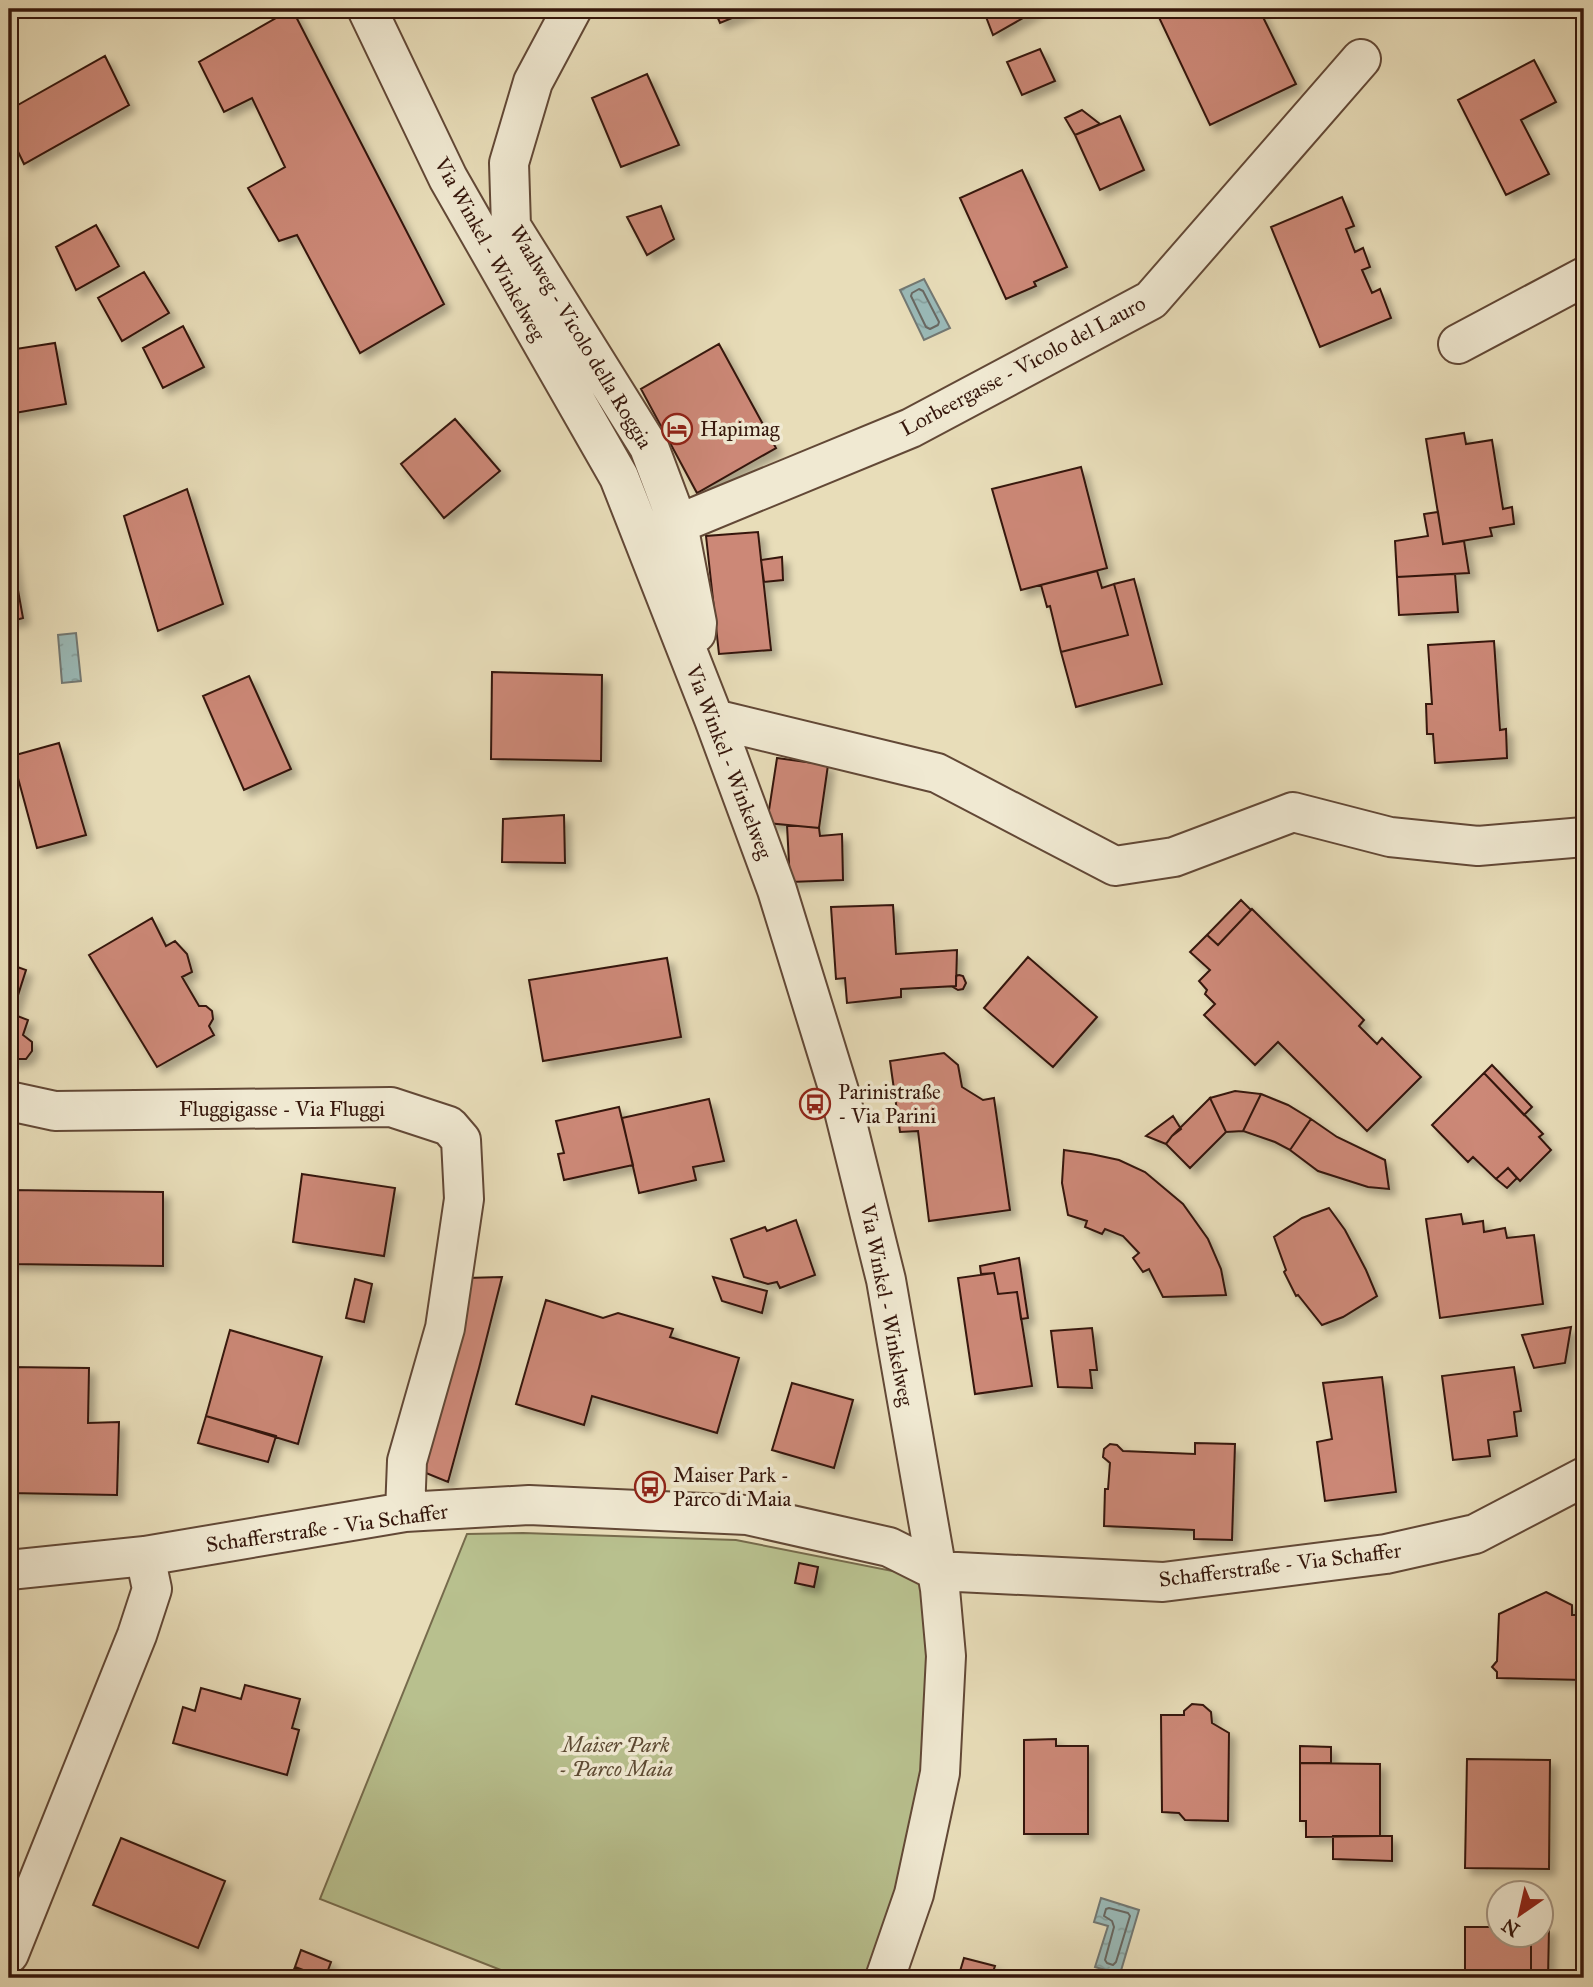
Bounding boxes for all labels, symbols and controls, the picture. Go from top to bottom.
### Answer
street label: Via Winkel - Winkelweg [428,152,551,345]
street label: Waalweg - Vicolo della Roggia [504,221,658,454]
street label: Lorbeergasse - Vicolo del Lauro [896,290,1150,442]
hotel icon: Hapimag [660,412,694,446]
place label: Hapimag [700,416,780,442]
street label: Via Winkel - Winkelweg [680,660,778,863]
place label: Parinistraße - Via Parini [838,1079,941,1129]
bus stop icon: Parinistraße - Via Parini [798,1087,832,1121]
street label: Fluggigasse - Via Fluggi [179,1096,385,1122]
street label: Via Winkel - Winkelweg [854,1201,919,1409]
place label: Maiser Park - Parco di Maia [673,1462,792,1512]
bus stop icon: Maiser Park - Parco di Maia [633,1470,667,1504]
street label: Schafferstraße - Via Schaffer [204,1498,450,1558]
street label: Schafferstraße - Via Schaffer [1157,1537,1403,1593]
park label: Maiser Park - Parco Maia [559,1732,673,1782]
north arrow [1484,1878,1554,1948]
text: N [1498,1914,1524,1942]

